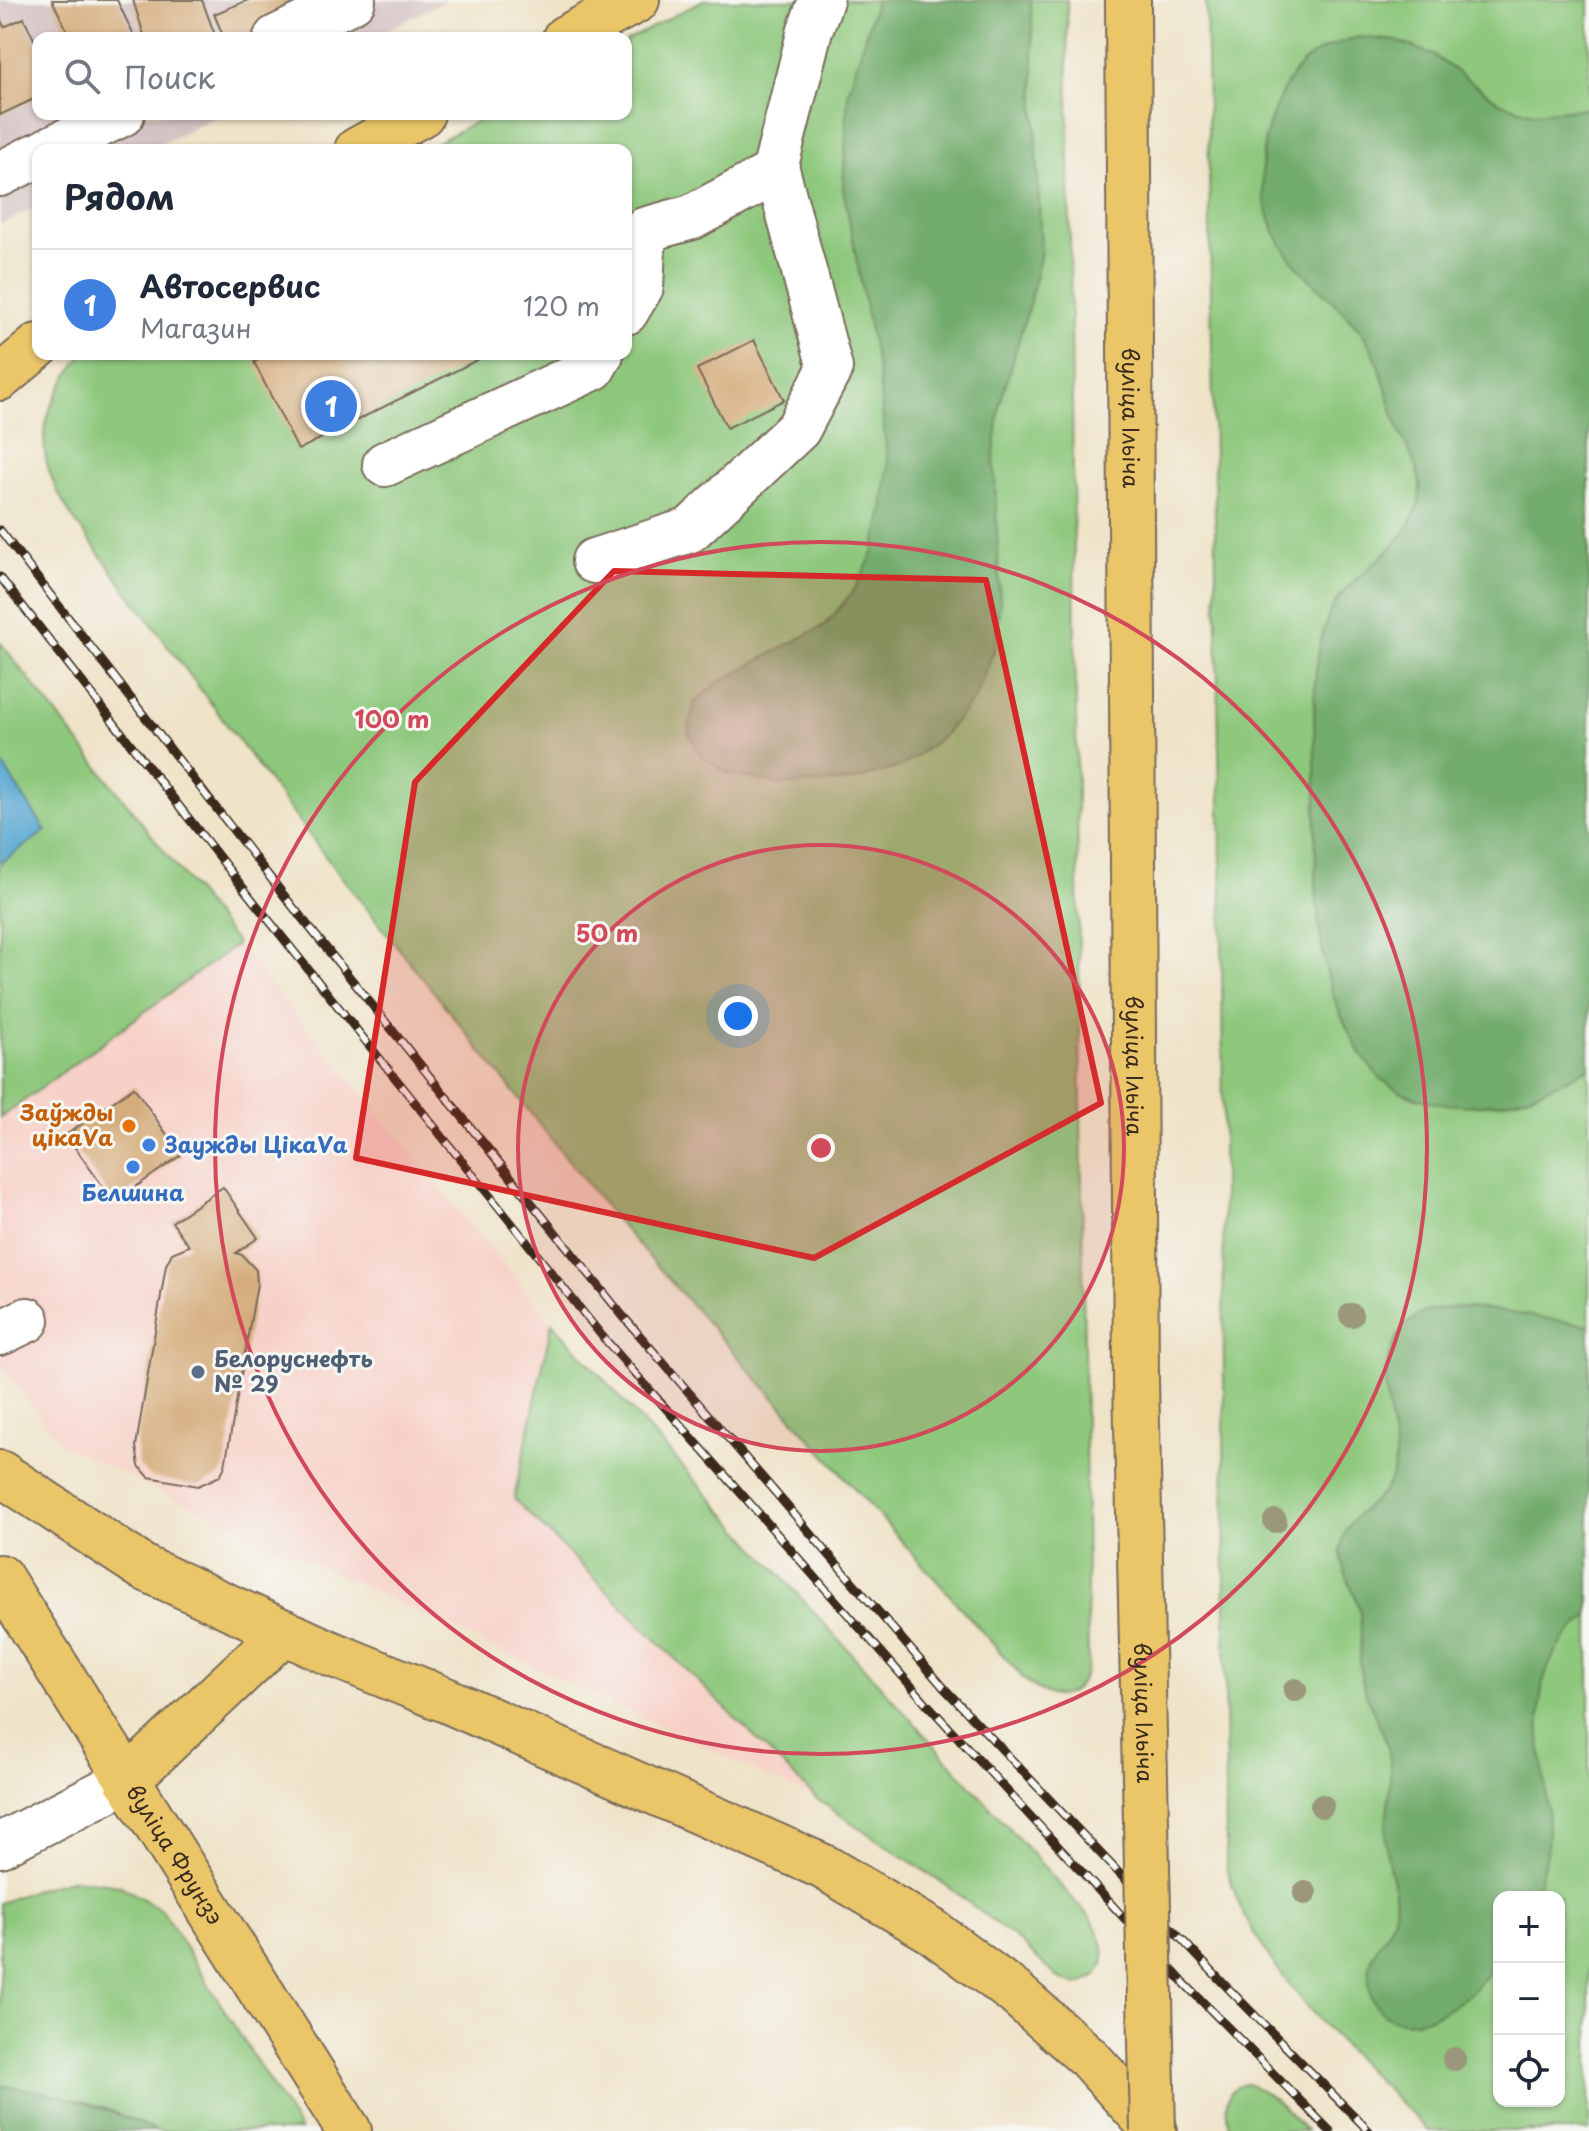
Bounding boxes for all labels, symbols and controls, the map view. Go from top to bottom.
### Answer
search box [32,32,632,120]
icon: search [60,54,104,98]
text: Поиск [124,54,215,99]
text: Рядом [64,170,175,222]
text: Автосервис [140,263,321,308]
text: 1 [84,286,96,325]
text: 120 m [523,286,600,325]
text: Магазин [140,308,251,347]
street label: вуліца Ільіча [1115,348,1149,489]
pin: 1 [305,376,357,436]
text: 100 m [355,700,429,736]
text: 50 m [576,914,638,950]
your location [718,996,758,1036]
street label: вуліца Ільіча [1119,996,1153,1137]
place label: Заўжды цікаVа [19,1095,113,1153]
marker: Заўжды цікаVа [120,1117,138,1135]
place label: Заужды ЦікаVа [164,1127,348,1160]
centre of rings [807,1134,835,1162]
marker: Заужды ЦікаVа [140,1136,158,1154]
marker: Белшина [124,1158,142,1176]
place label: Белшина [82,1175,185,1208]
place label: Белоруснефть № 29 [214,1341,373,1399]
marker: Белоруснефть № 29 [189,1363,207,1381]
street label: вуліца Ільіча [1127,1642,1163,1784]
street label: вуліца Фрунзэ [119,1777,233,1930]
map controls [1493,1891,1565,2107]
button: + [1493,1891,1565,1963]
button: − [1493,1963,1565,2035]
button: locate [1493,2035,1565,2107]

